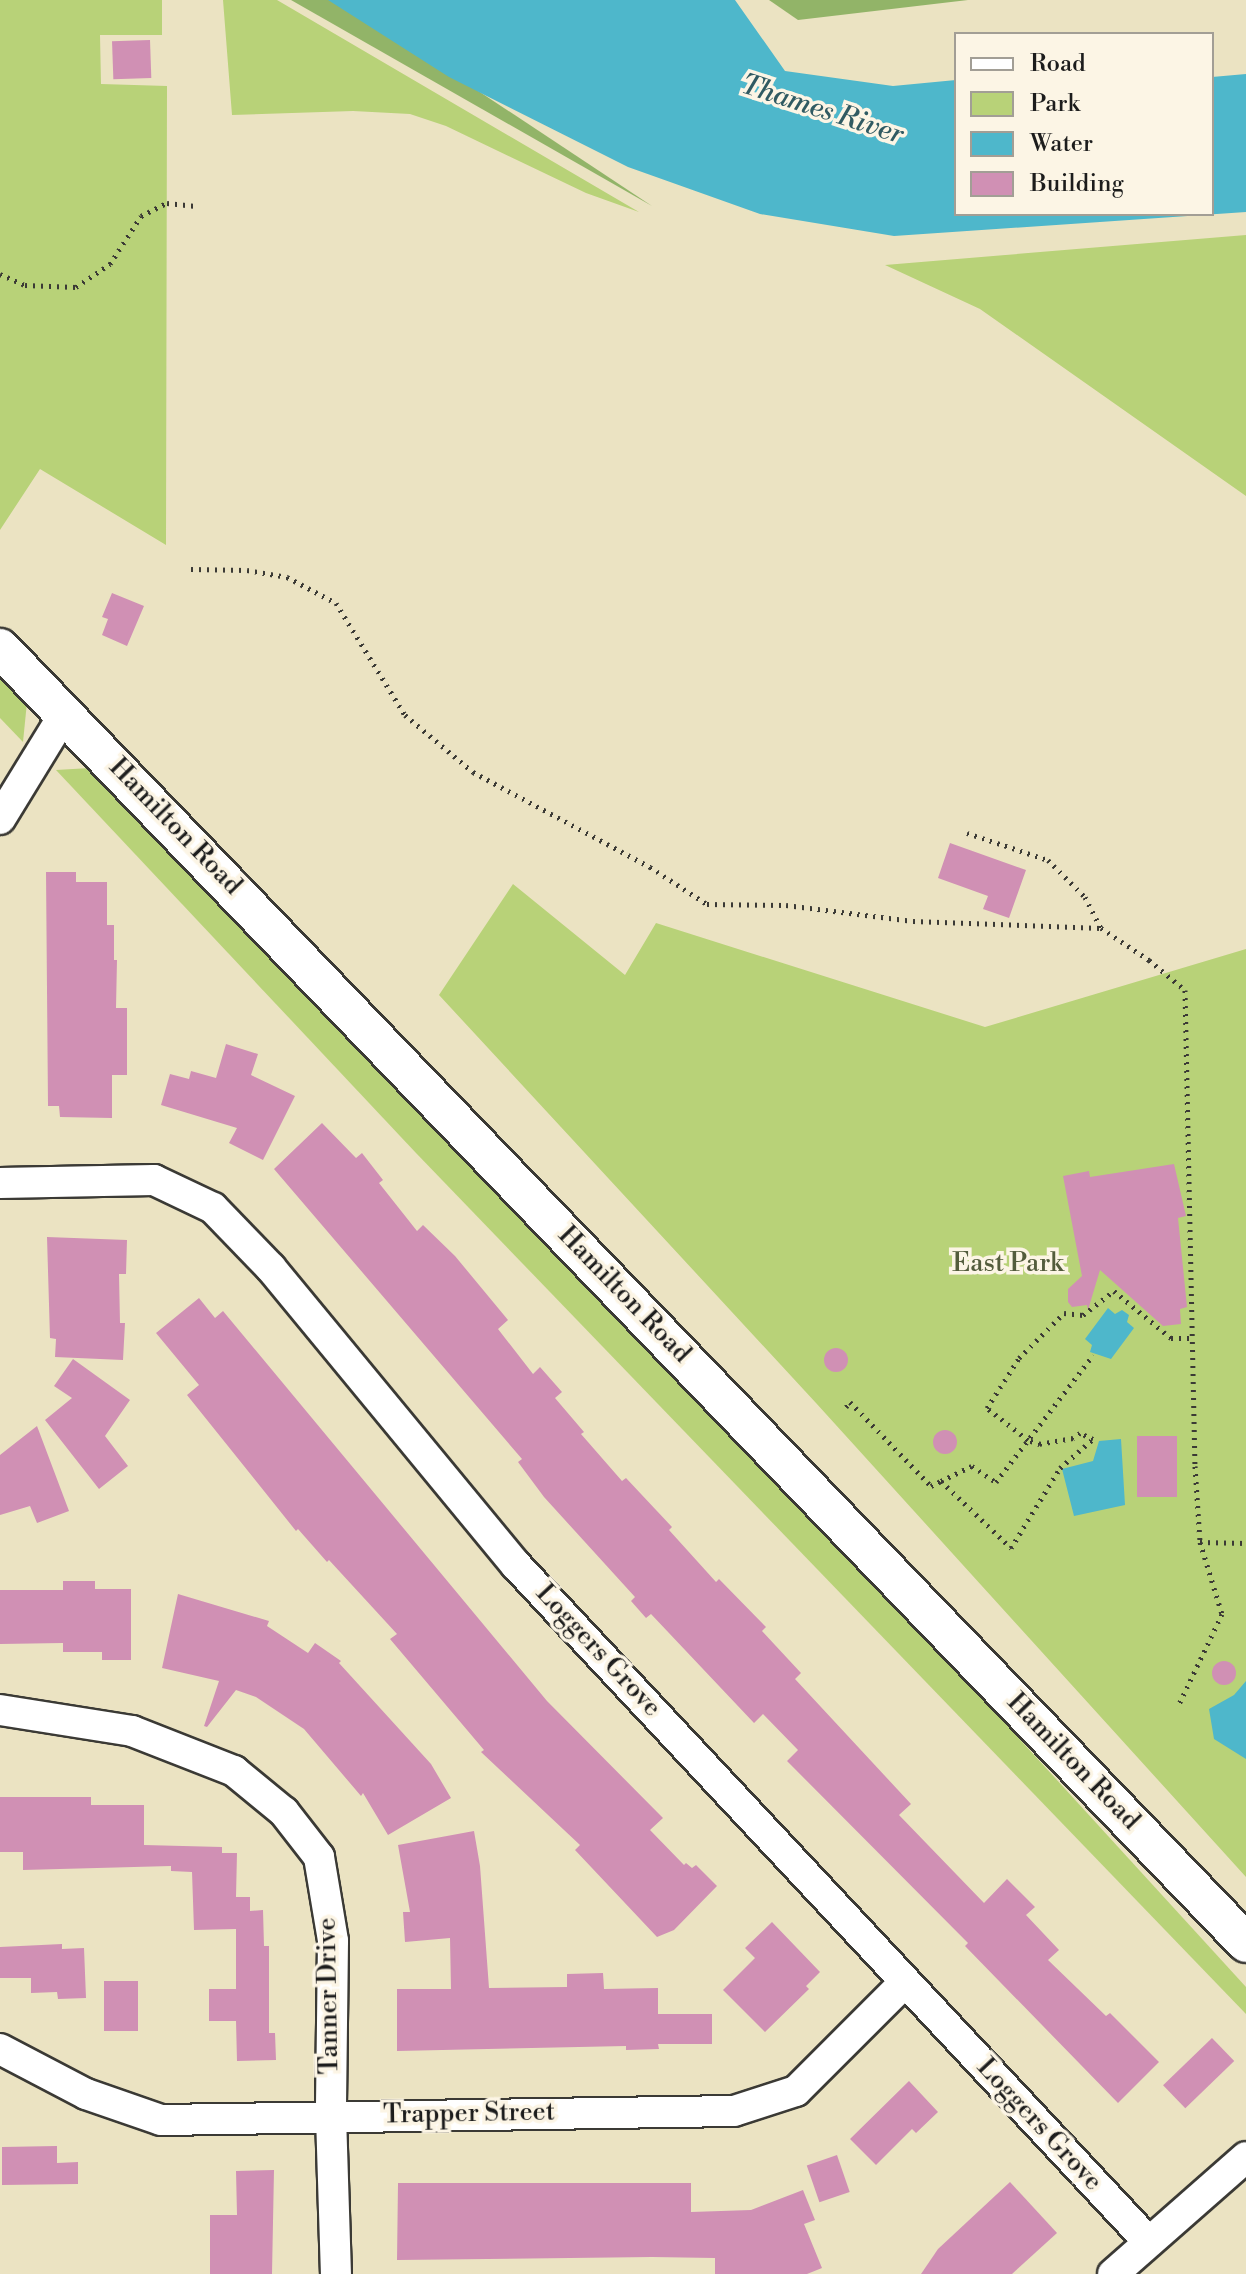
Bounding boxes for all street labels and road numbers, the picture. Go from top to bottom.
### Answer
street label: Hamilton Road [102,752,248,902]
street label: Hamilton Road [551,1220,697,1370]
street label: Loggers Grove [529,1578,667,1724]
street label: Hamilton Road [1000,1687,1146,1837]
street label: Tanner Drive [312,1917,346,2075]
street label: Loggers Grove [970,2052,1108,2198]
street label: Trapper Street [383,2097,555,2131]

